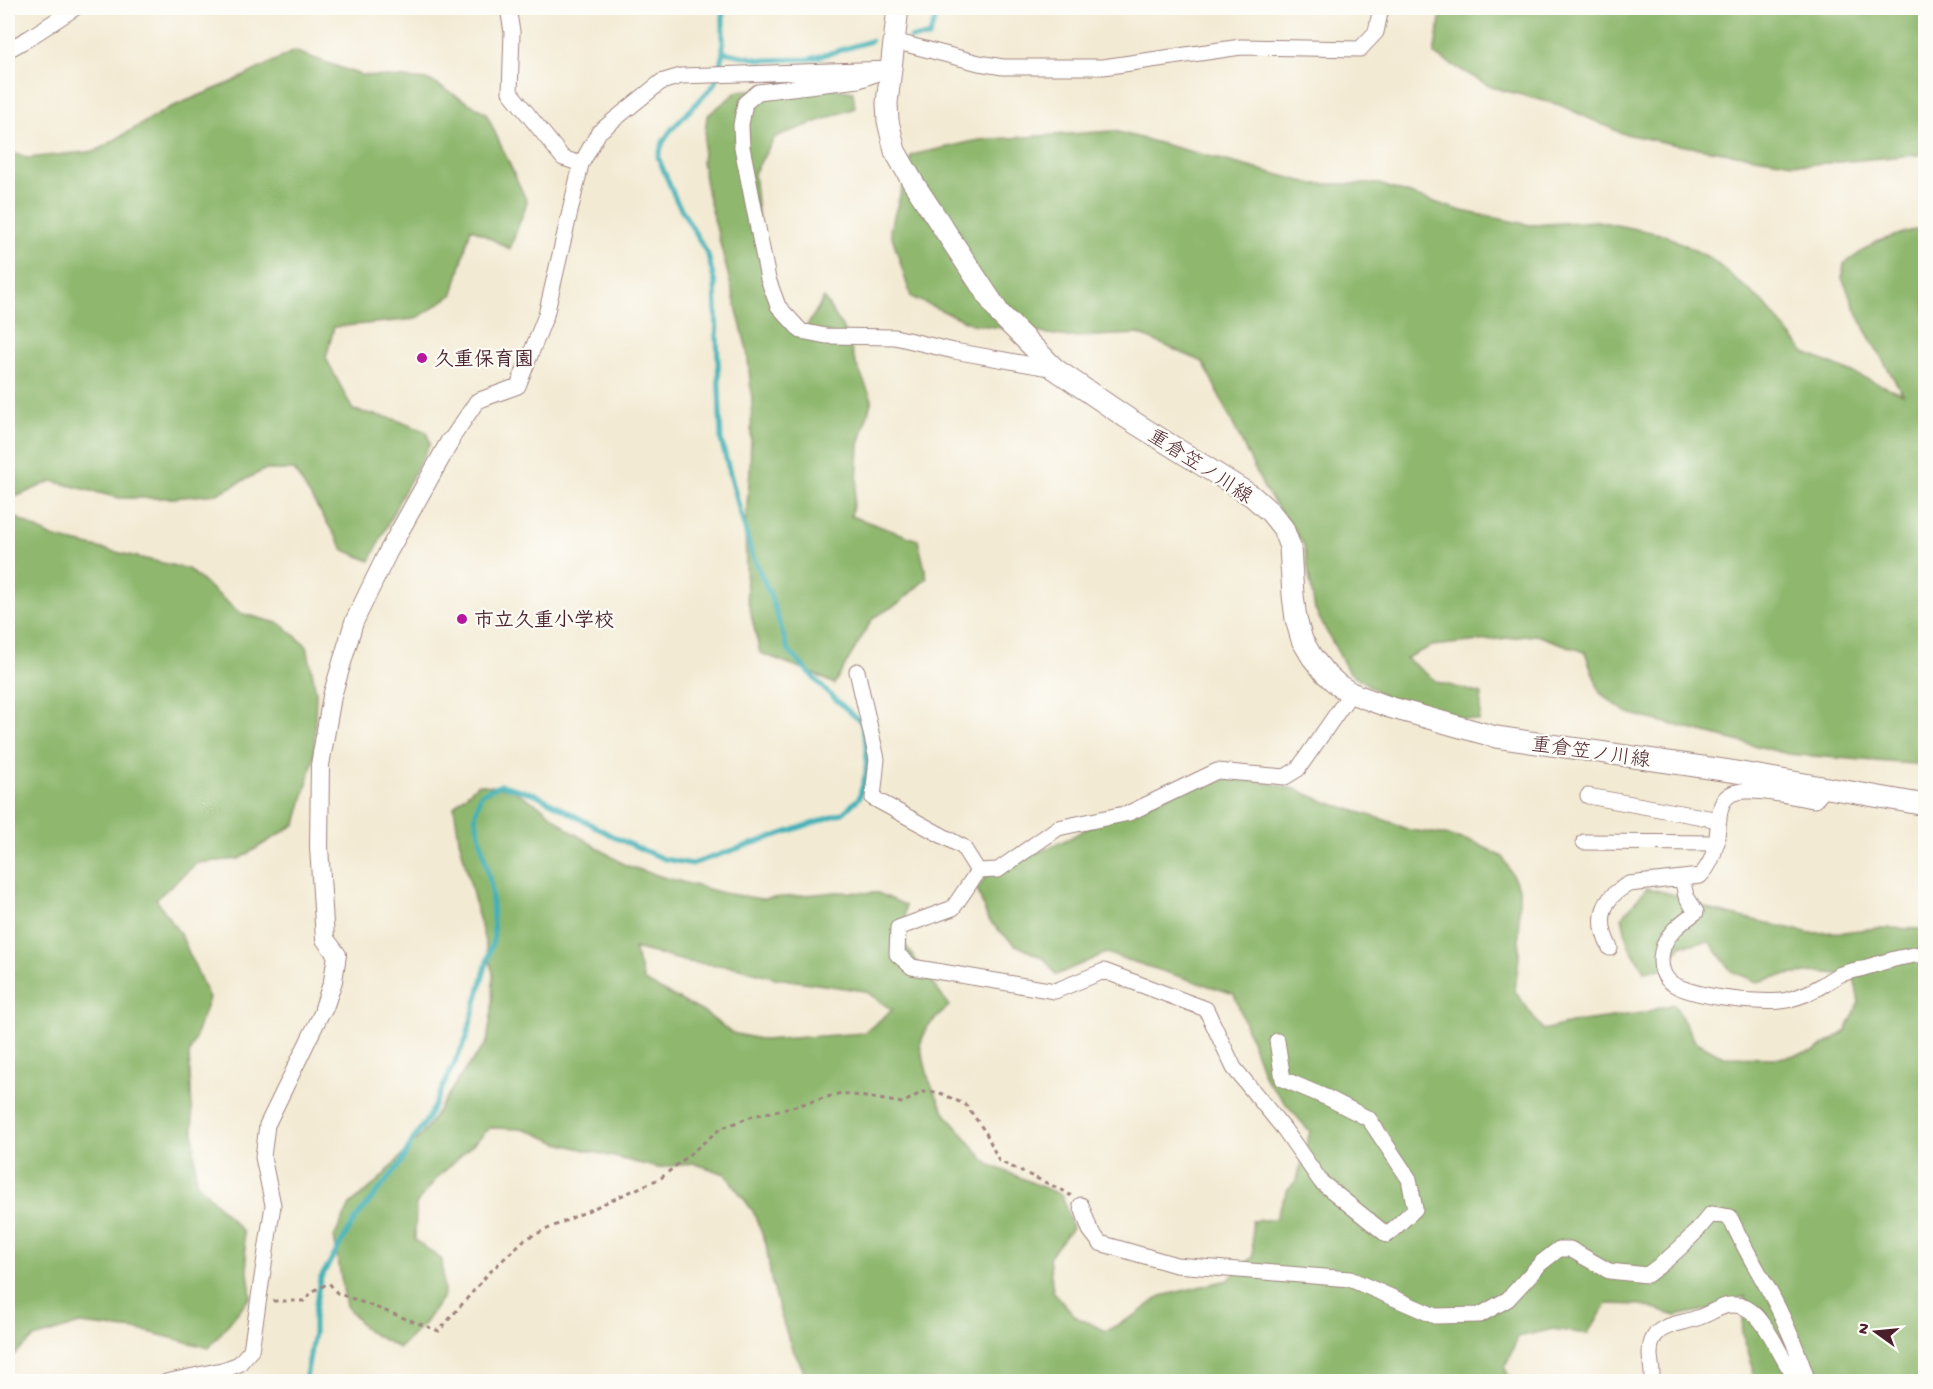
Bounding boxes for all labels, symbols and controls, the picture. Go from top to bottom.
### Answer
place label: 久重保育園 [434,348,534,373]
marker: 久重保育園 [415,351,429,365]
street label: 重倉笠ノ川線 [1143,424,1257,510]
place label: 市立久重小学校 [474,609,614,634]
marker: 市立久重小学校 [455,612,469,626]
street label: 重倉笠ノ川線 [1529,733,1652,774]
north arrow [1846,1302,1906,1362]
text: N [1854,1321,1876,1337]

